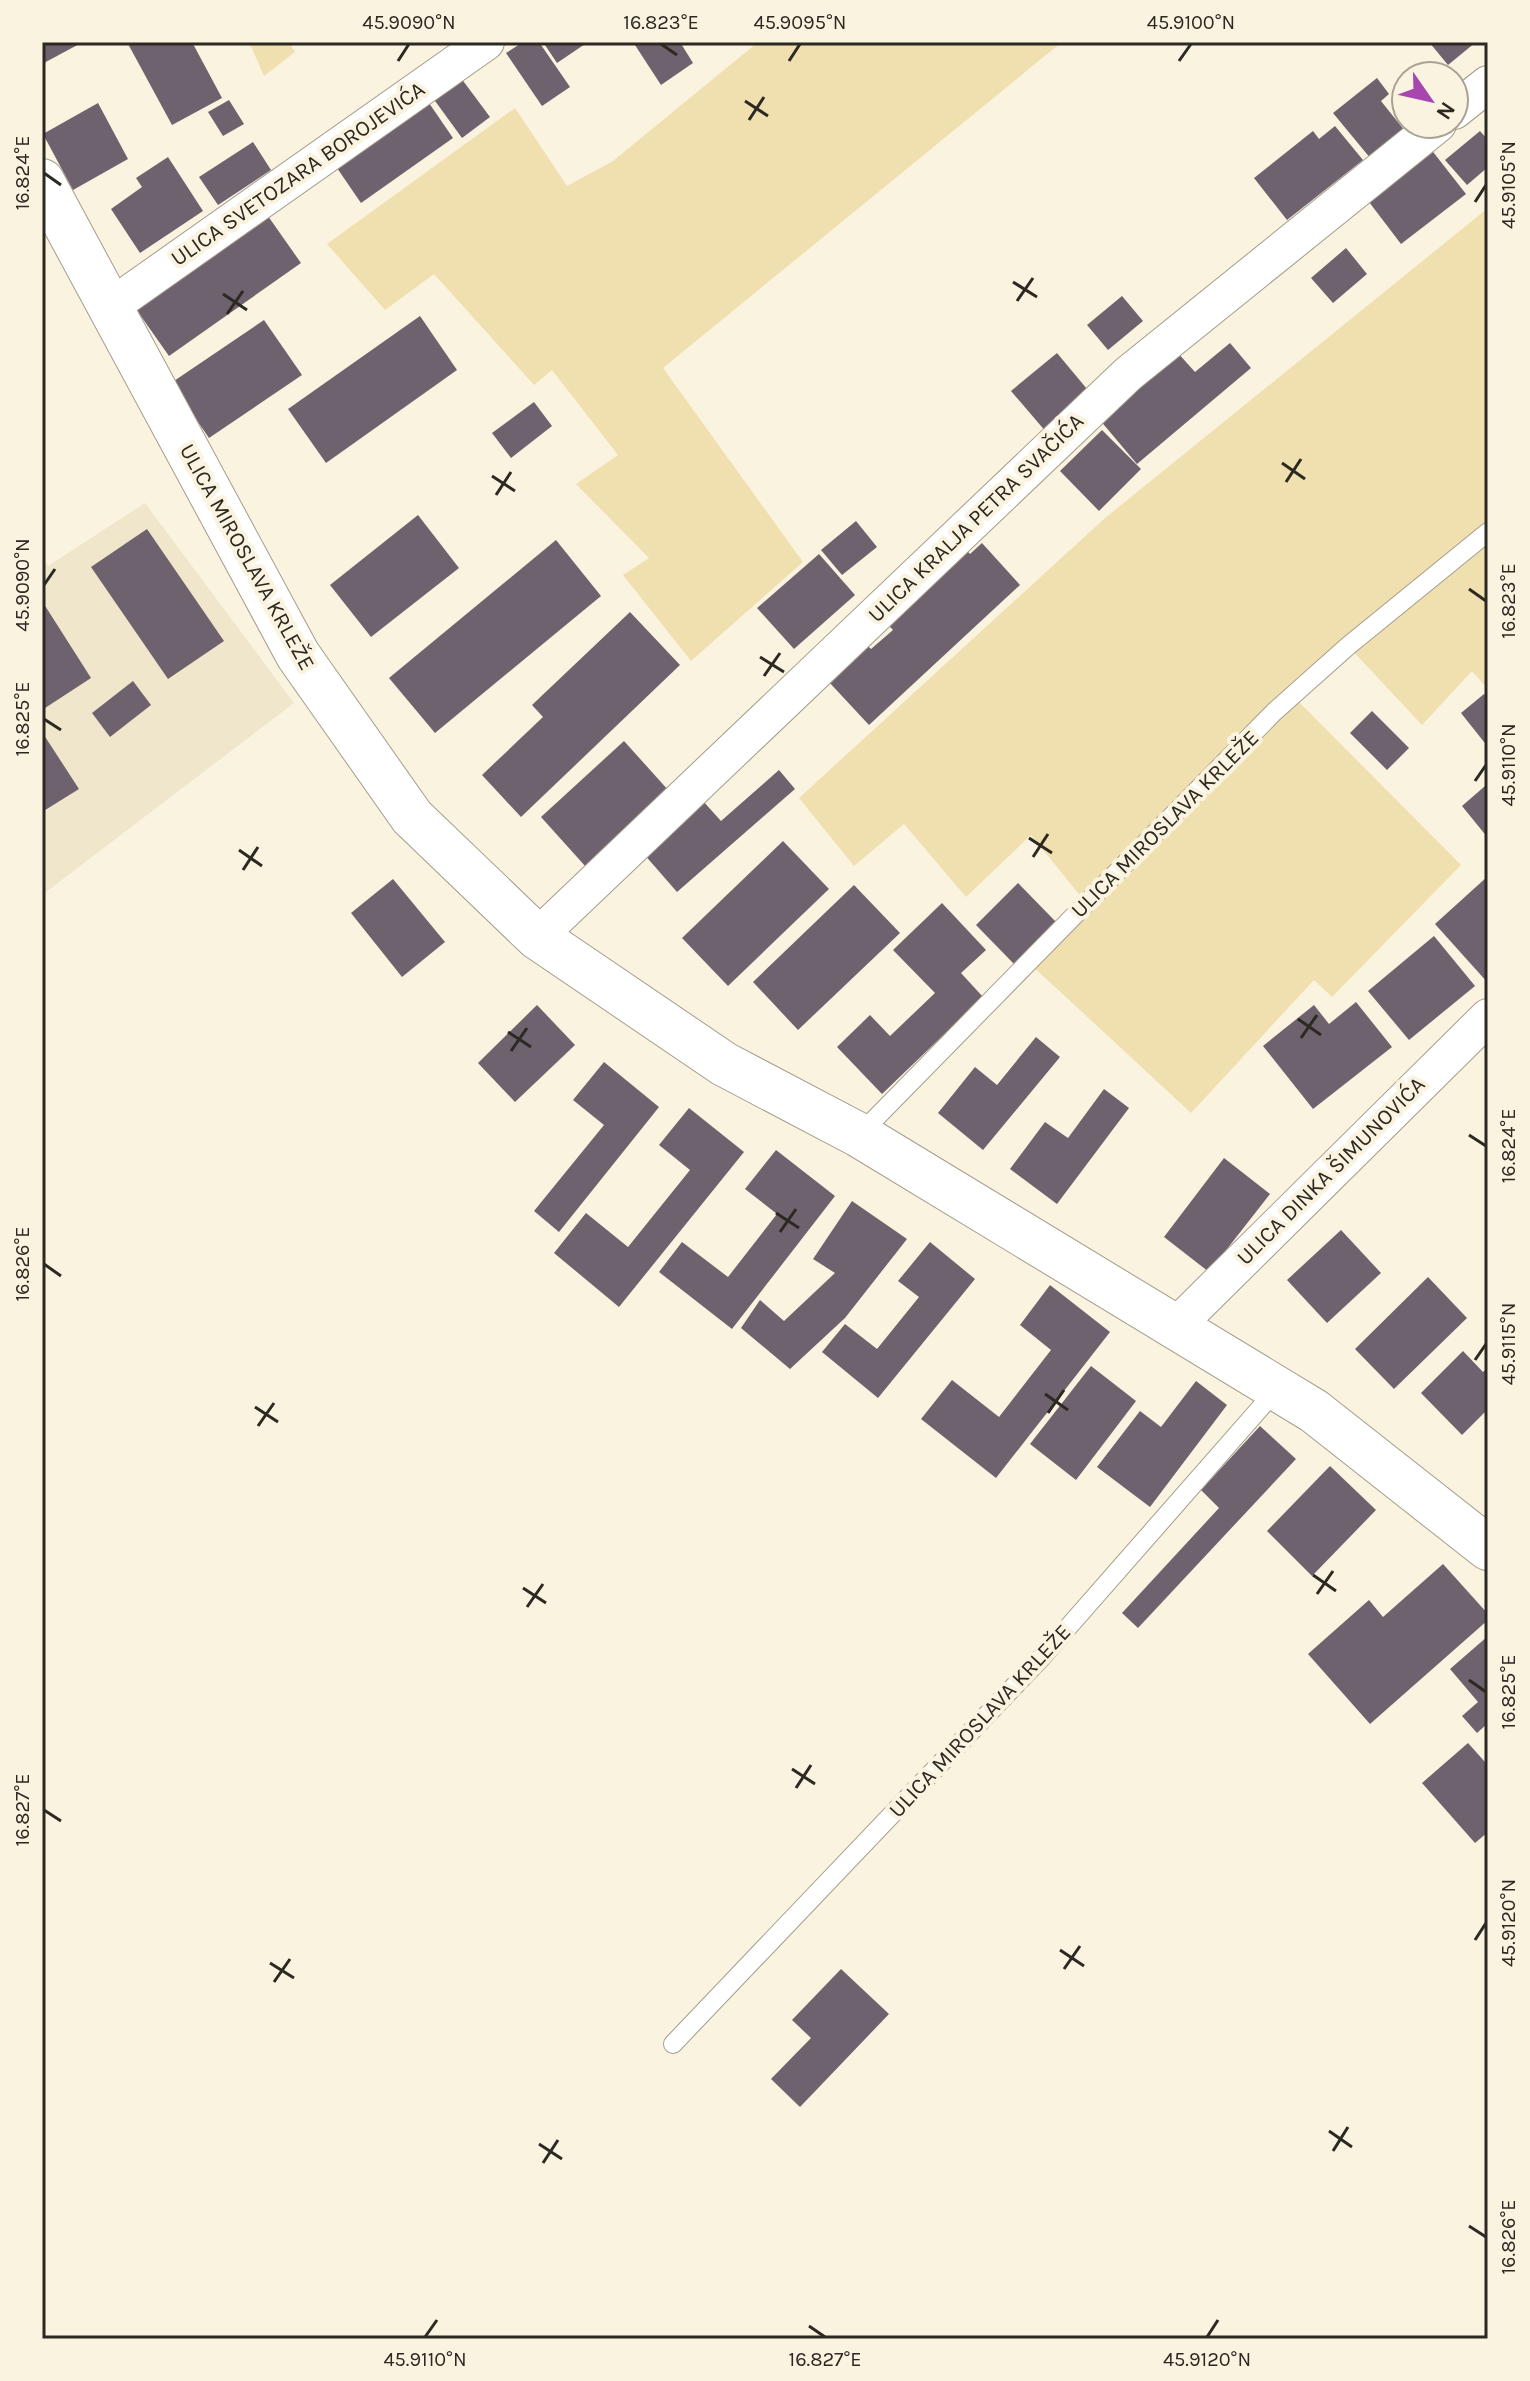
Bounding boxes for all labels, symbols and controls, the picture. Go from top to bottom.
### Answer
text: 45.9090°N [362,11,456,34]
text: 16.823°E [623,11,699,34]
text: 45.9095°N [754,11,846,34]
text: 45.9100°N [1147,11,1235,34]
north arrow [1390,60,1470,140]
street label: ULICA SVETOZARA BOROJEVIĆA [166,75,430,272]
text: N [1431,97,1461,124]
text: 16.824°E [11,136,34,210]
text: 45.9105°N [1497,141,1520,229]
street label: ULICA KRALJA PETRA SVAČIĆA [862,407,1089,628]
street label: ULICA MIROSLAVA KRLEŽE [174,439,320,675]
text: 45.9090°N [11,538,34,632]
text: 16.823°E [1497,563,1520,639]
text: 16.825°E [11,682,34,756]
text: 45.9110°N [1497,723,1520,807]
street label: ULICA MIROSLAVA KRLEŽE [1066,725,1264,923]
street label: ULICA DINKA ŠIMUNOVIĆA [1231,1071,1431,1270]
text: 16.824°E [1497,1109,1520,1183]
text: 16.826°E [11,1226,34,1302]
text: 45.9115°N [1497,1303,1520,1385]
street label: ULICA MIROSLAVA KRLEŽE [884,1619,1076,1823]
text: 16.825°E [1497,1655,1520,1729]
text: 16.827°E [11,1774,34,1846]
text: 45.9120°N [1497,1879,1520,1967]
text: 16.826°E [1497,2199,1520,2275]
text: 45.9110°N [383,2348,467,2371]
text: 16.827°E [789,2348,861,2371]
text: 45.9120°N [1163,2348,1251,2371]

